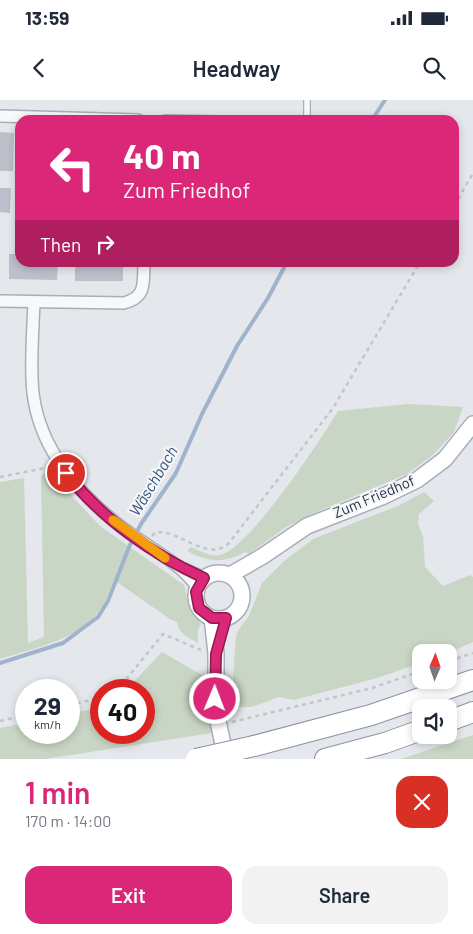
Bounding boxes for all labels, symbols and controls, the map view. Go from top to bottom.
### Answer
text: 13:59 [25,6,69,29]
icon: back [25,54,53,82]
icon: search [420,54,448,82]
text: Headway [193,55,280,81]
text: 40 m [123,134,200,176]
icon: left [40,135,105,200]
text: Zum Friedhof [123,176,250,202]
icon: right [91,230,119,258]
text: Then [40,233,81,256]
water label: Wäschbach [124,442,181,519]
pin [45,452,87,494]
icon: arrive [52,459,80,487]
street label: Zum Friedhof [330,471,417,521]
north arrow [412,644,458,689]
map controls [412,644,457,744]
position arrow [188,672,240,724]
speed limit sign: 40 [90,679,155,744]
text: 29 [34,690,61,720]
button: sound [412,699,457,744]
text: km/h [34,717,61,731]
text: 1 min [25,774,90,810]
button: close [396,776,448,828]
text: 170 m · 14:00 [25,811,111,830]
button: Exit [25,866,232,924]
button: Share [242,866,448,924]

